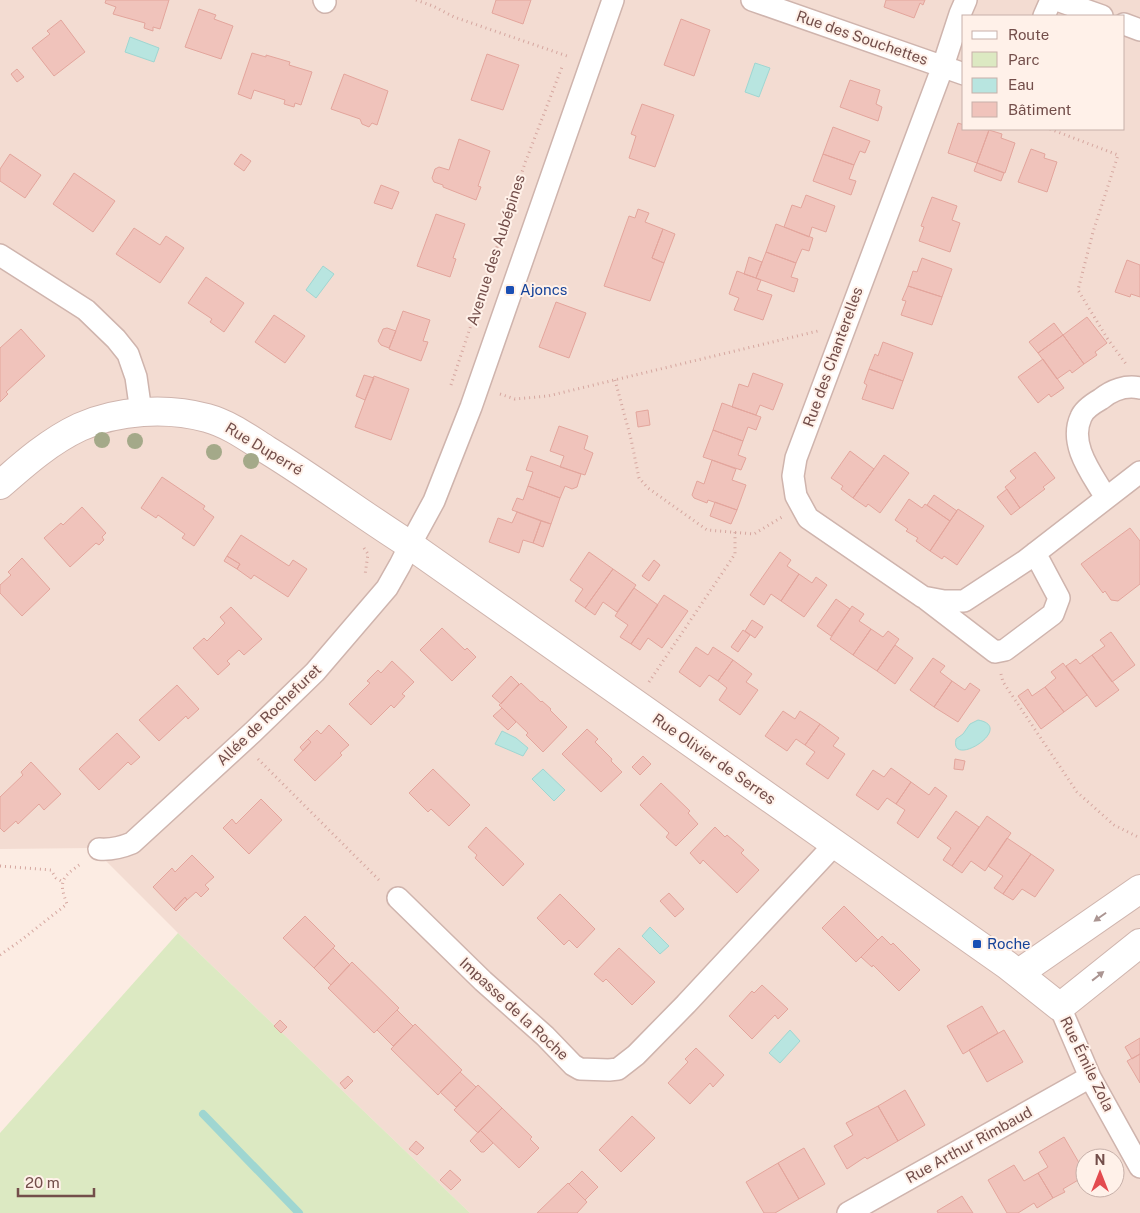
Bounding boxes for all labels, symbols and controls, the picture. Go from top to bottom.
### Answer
street label: Rue des Souchettes [794,7,930,68]
legend [962,15,1125,130]
text: Route [1008,26,1049,43]
text: Parc [1008,51,1040,68]
text: Eau [1008,76,1034,93]
text: Bâtiment [1008,101,1071,118]
street label: Avenue des Aubépines [463,172,528,327]
place label: Ajoncs [520,281,567,298]
marker: Ajoncs [504,284,516,296]
street label: Rue des Chanterelles [799,285,866,429]
street label: Rue Duperré [222,419,306,478]
street label: Allée de Rochefuret [213,660,324,769]
street label: Rue Olivier de Serres [650,710,779,807]
one-way arrow [1093,912,1107,922]
place label: Roche [987,935,1031,952]
marker: Roche [971,938,983,950]
street label: Impasse de la Roche [457,954,572,1063]
one-way arrow [1091,971,1104,982]
street label: Rue Émile Zola [1057,1014,1118,1114]
street label: Rue Arthur Rimbaud [903,1103,1035,1186]
north arrow [1075,1148,1125,1198]
text: N [1095,1152,1105,1168]
scale bar [18,1166,94,1198]
text: 20 m [25,1174,60,1191]

